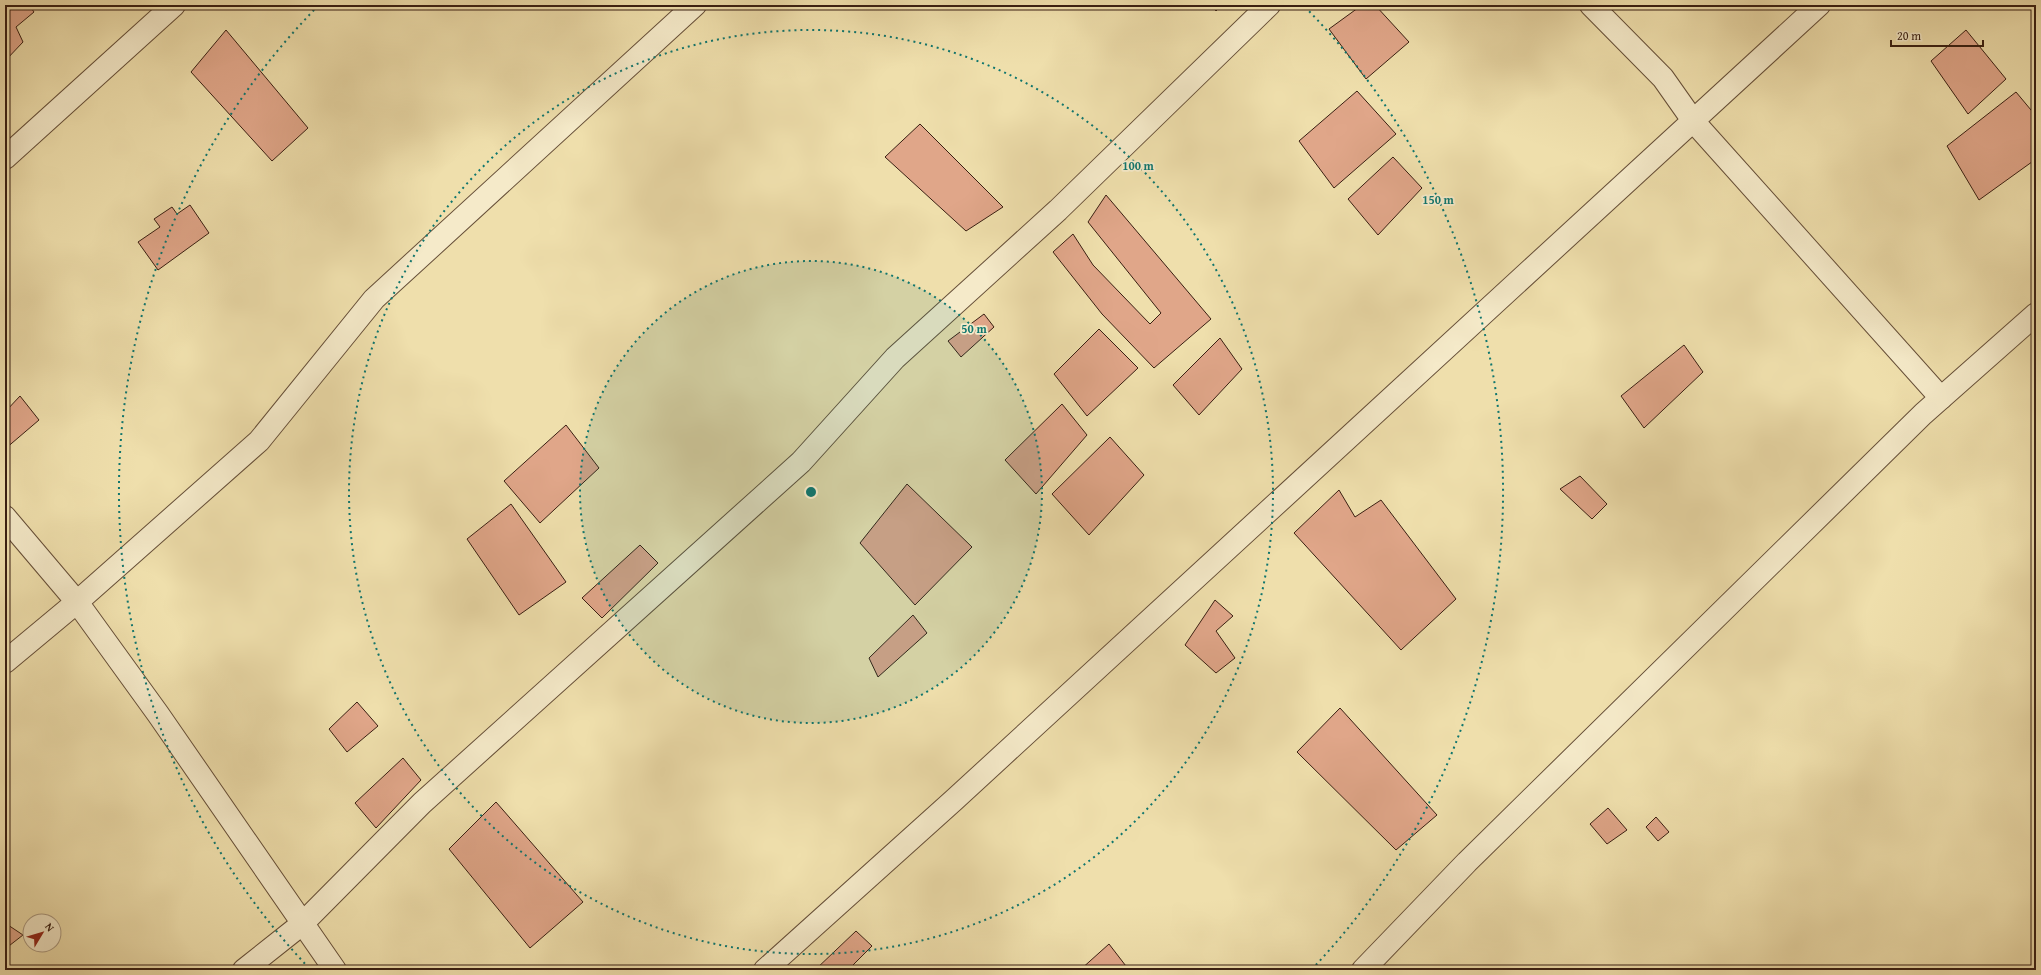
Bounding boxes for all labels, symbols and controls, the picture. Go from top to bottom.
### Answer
scale bar [1891,22,1983,48]
text: 20 m [1897,27,1921,44]
text: 100 m [1122,157,1155,174]
text: 150 m [1422,191,1455,208]
text: 50 m [961,320,987,337]
centre of rings [804,485,818,499]
north arrow [22,913,62,953]
text: N [41,919,59,935]

